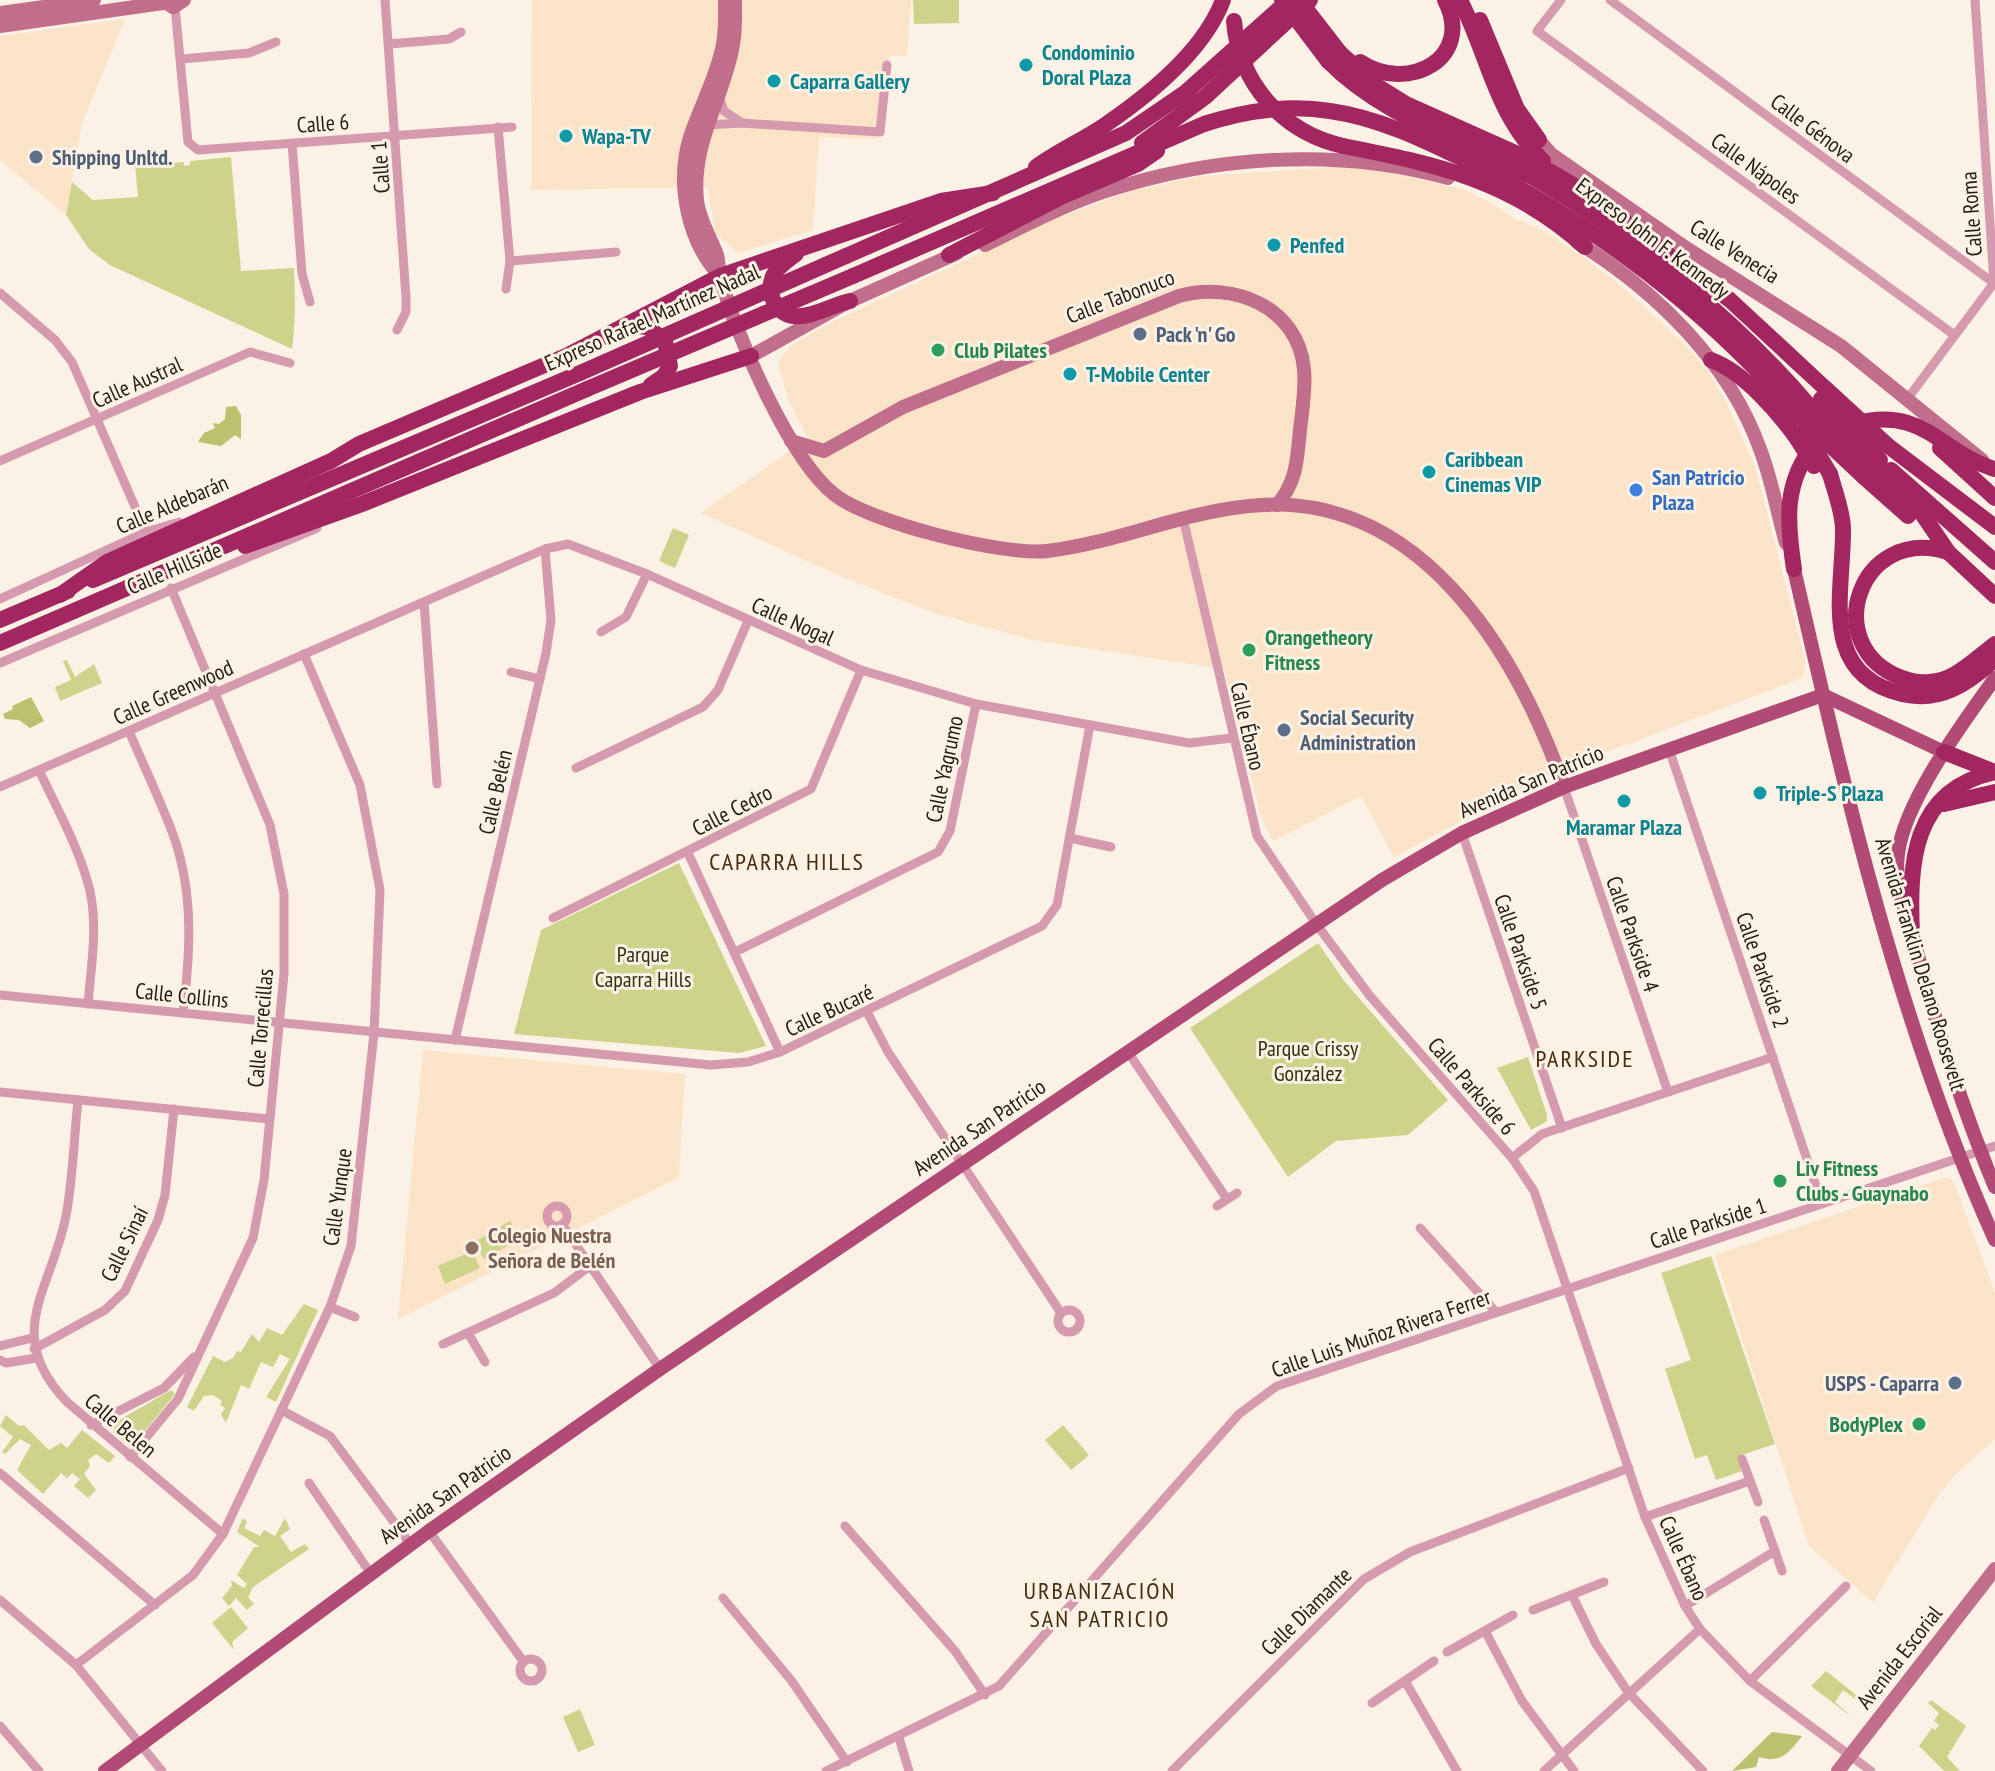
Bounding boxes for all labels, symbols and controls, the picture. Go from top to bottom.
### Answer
place label: Condominio Doral Plaza [1042,38,1135,91]
marker: Condominio Doral Plaza [1017,56,1035,74]
place label: Caparra Gallery [790,67,911,95]
marker: Caparra Gallery [765,72,783,90]
street label: Calle Génova [1765,87,1861,169]
street label: Calle 6 [296,107,350,139]
place label: Wapa-TV [581,122,652,150]
street label: Calle Nápoles [1706,126,1806,210]
marker: Wapa-TV [557,127,575,145]
street label: Calle 1 [364,140,396,194]
place label: Shipping Unltd. [52,143,173,171]
marker: Shipping Unltd. [27,148,45,166]
street label: Expreso John F. Kennedy [1571,171,1736,305]
street label: Calle Roma [1954,171,1988,257]
street label: Calle Venecia [1685,213,1785,289]
place label: Penfed [1290,231,1344,259]
marker: Penfed [1265,236,1283,254]
street label: Expreso Rafael Martínez Nadal [540,257,765,377]
street label: Calle Tabonuco [1062,263,1178,329]
place label: Pack 'n' Go [1156,320,1236,348]
marker: Pack 'n' Go [1131,325,1149,343]
place label: Club Pilates [954,336,1047,364]
marker: Club Pilates [929,341,947,359]
street label: Calle Austral [88,349,187,414]
place label: T-Mobile Center [1086,360,1210,388]
marker: T-Mobile Center [1061,365,1079,383]
place label: Caribbean Cinemas VIP [1445,445,1542,498]
marker: Caribbean Cinemas VIP [1420,463,1438,481]
place label: San Patricio Plaza [1652,463,1745,516]
street label: Calle Aldebarán [112,468,232,540]
marker: San Patricio Plaza [1627,481,1645,499]
street label: Calle Hillside [122,536,226,600]
street label: Calle Nogal [747,590,839,652]
place label: Orangetheory Fitness [1265,623,1374,676]
marker: Orangetheory Fitness [1240,641,1258,659]
street label: Calle Greenwood [109,653,237,731]
street label: Calle Ébano [1224,679,1272,773]
place label: Social Security Administration [1299,703,1416,756]
street label: Calle Yagrumo [919,713,969,825]
marker: Social Security Administration [1275,721,1293,739]
street label: Avenida San Patricio [1454,738,1608,824]
street label: Calle Belén [472,747,518,837]
street label: Calle Cedro [687,778,777,842]
place label: Triple-S Plaza [1776,779,1884,807]
marker: Triple-S Plaza [1751,784,1769,802]
marker: Maramar Plaza [1615,792,1633,810]
place label: Maramar Plaza [1566,813,1682,841]
street label: Avenida Franklin Delano Roosevelt [1869,834,1973,1094]
district label: CAPARRA HILLS [709,846,865,877]
street label: Calle Parkside 4 [1600,872,1666,996]
street label: Calle Parkside 5 [1488,890,1554,1014]
street label: Calle Parkside 2 [1730,908,1796,1032]
park label: Parque Caparra Hills [595,940,691,993]
street label: Calle Torrecillas [241,967,279,1089]
street label: Calle Collins [134,976,230,1014]
street label: Calle Bucaré [780,977,878,1043]
street label: Calle Parkside 6 [1422,1031,1522,1141]
park label: Parque Crissy González [1258,1034,1359,1087]
district label: PARKSIDE [1535,1043,1635,1074]
street label: Avenida San Patricio [907,1072,1051,1182]
street label: Calle Yunque [316,1146,358,1248]
place label: Liv Fitness Clubs - Guaynabo [1796,1154,1929,1207]
marker: Liv Fitness Clubs - Guaynabo [1771,1172,1789,1190]
street label: Calle Parkside 1 [1646,1191,1770,1255]
street label: Calle Sinaí [94,1202,154,1286]
place label: Colegio Nuestra Señora de Belén [488,1221,615,1274]
marker: Colegio Nuestra Señora de Belén [463,1239,481,1257]
street label: Calle Luis Muñoz Rivera Ferrer [1268,1282,1494,1384]
place label: USPS - Caparra [1825,1369,1939,1397]
marker: USPS - Caparra [1946,1374,1964,1392]
street label: Calle Belen [79,1387,163,1463]
place label: BodyPlex [1829,1410,1903,1438]
marker: BodyPlex [1910,1415,1928,1433]
street label: Avenida San Patricio [374,1438,516,1550]
street label: Calle Ébano [1653,1511,1715,1605]
street label: Calle Diamante [1255,1561,1357,1661]
district label: URBANIZACIÓN SAN PATRICIO [1024,1575,1176,1634]
street label: Avenida Escorial [1850,1599,1949,1714]

